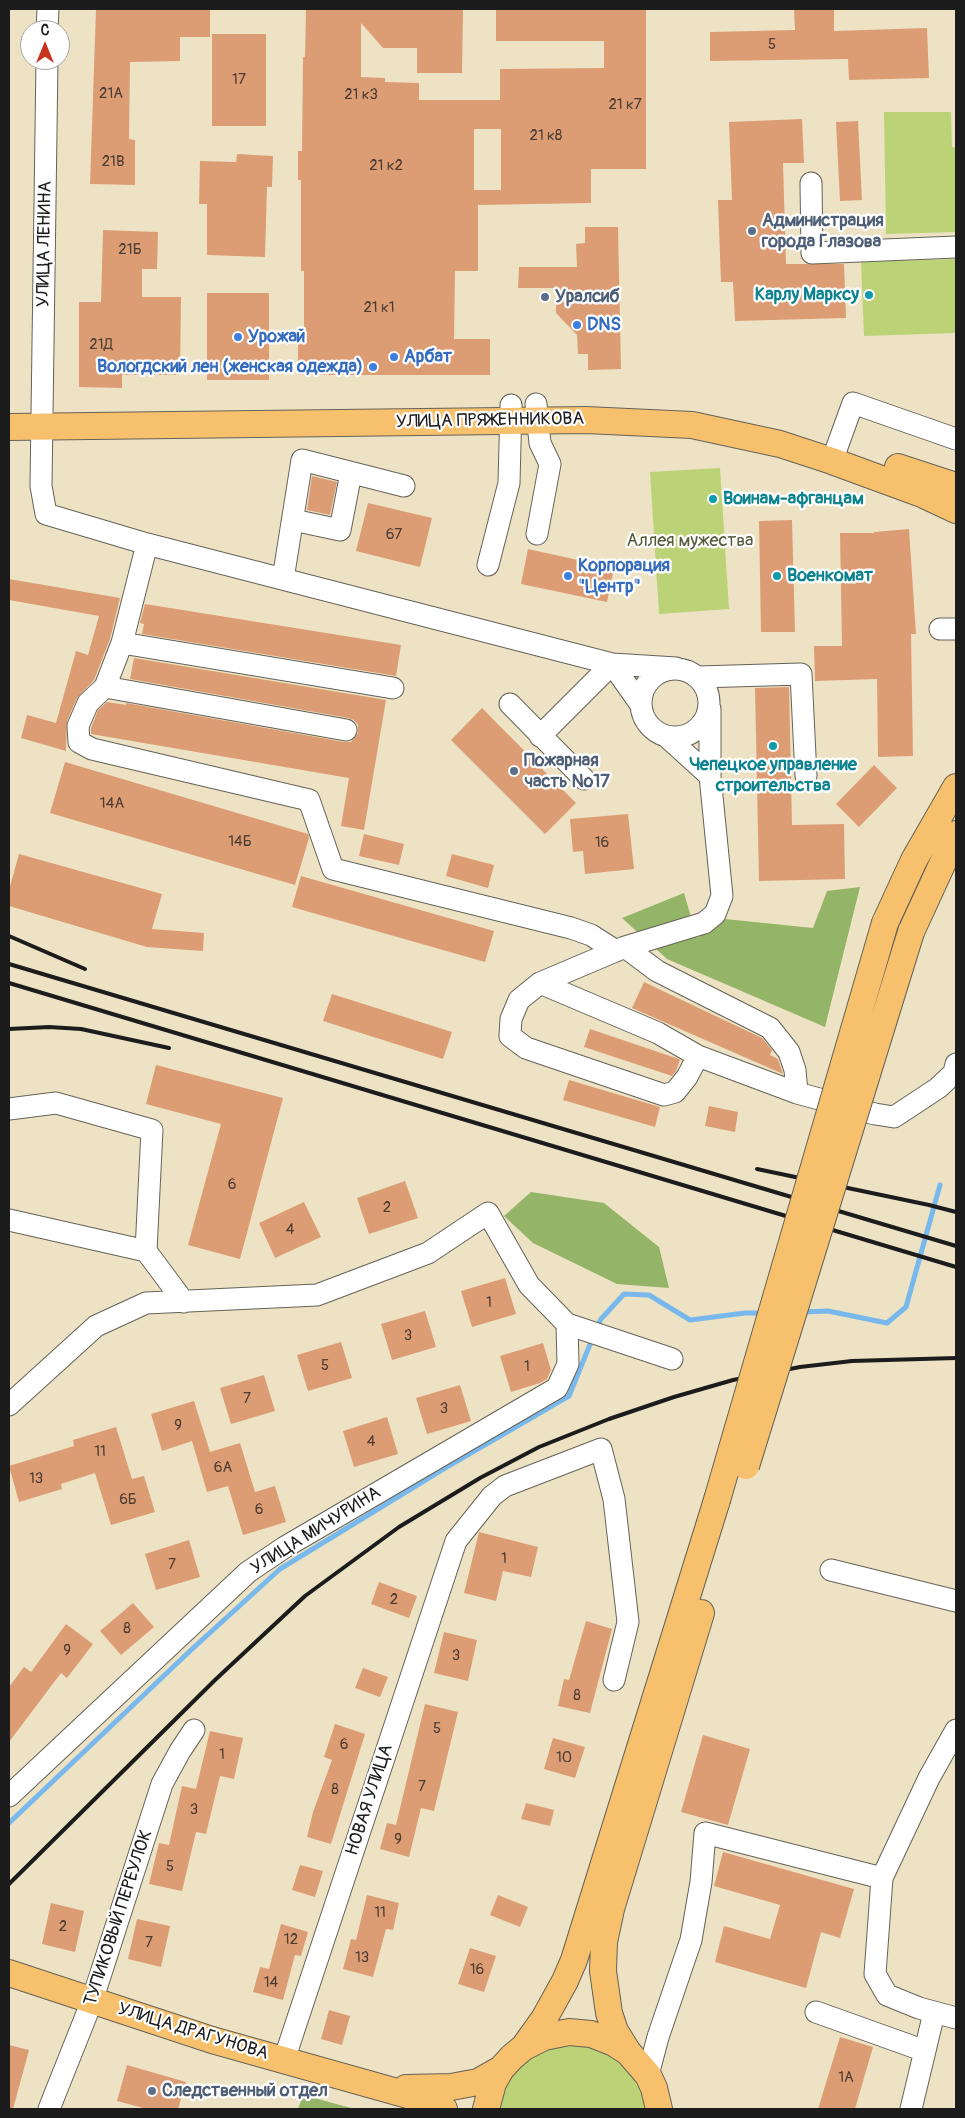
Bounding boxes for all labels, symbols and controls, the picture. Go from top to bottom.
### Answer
north arrow [20,20,70,70]
text: С [41,22,49,39]
house number: 5 [768,36,776,54]
house number: 17 [232,71,246,89]
house number: 21А [99,85,123,103]
house number: 21 к3 [344,86,378,104]
house number: 21 к7 [608,96,642,114]
house number: 21 к8 [530,127,562,145]
house number: 21В [102,153,124,171]
house number: 21 к2 [369,157,403,175]
street label: УЛИЦА ЛЕНИНА [33,181,57,307]
place label: Администрация города Глазова [762,210,884,252]
marker: Администрация города Глазова [746,225,758,237]
house number: 21Б [118,241,142,259]
place label: Карлу Марксу [755,284,859,306]
place label: Уралсиб [555,286,620,308]
marker: Карлу Марксу [863,289,875,301]
marker: Уралсиб [539,291,551,303]
house number: 21 к1 [363,299,395,317]
place label: DNS [587,314,621,336]
marker: DNS [571,319,583,331]
place label: Урожай [248,326,305,348]
marker: Урожай [232,331,244,343]
house number: 21Д [89,336,113,354]
place label: Арбат [404,346,452,368]
marker: Арбат [388,351,400,363]
place label: Вологдский лен (женская одежда) [97,356,363,378]
marker: Вологдский лен (женская одежда) [367,361,379,373]
street label: УЛИЦА ПРЯЖЕННИКОВА [396,409,584,433]
place label: Воинам-афганцам [723,488,864,510]
marker: Воинам-афганцам [707,493,719,505]
house number: 67 [386,526,402,544]
park label: Аллея мужества [627,530,753,552]
place label: Корпорация "Центр" [578,555,670,598]
place label: Военкомат [787,565,873,587]
marker: Корпорация "Центр" [562,570,574,582]
marker: Военкомат [771,570,783,582]
marker: Чепецкое управление строительства [767,740,779,752]
place label: Пожарная часть №17 [524,750,610,792]
place label: Чепецкое управление строительства [689,754,857,796]
marker: Пожарная часть №17 [508,765,520,777]
house number: 14А [100,795,124,813]
house number: 14Б [228,833,252,851]
house number: 16 [595,834,609,852]
house number: 6 [228,1176,236,1194]
house number: 2 [383,1199,391,1217]
house number: 4 [286,1221,294,1239]
house number: 1 [486,1294,492,1312]
house number: 3 [404,1327,412,1345]
house number: 5 [321,1357,329,1375]
house number: 1 [524,1358,530,1376]
house number: 7 [243,1390,251,1408]
house number: 3 [440,1400,448,1418]
house number: 9 [174,1417,182,1435]
house number: 4 [367,1433,375,1451]
house number: 11 [94,1443,106,1461]
house number: 6А [214,1459,232,1477]
house number: 13 [29,1470,43,1488]
street label: УЛИЦА МИЧУРИНА [247,1482,385,1580]
house number: 6Б [119,1491,137,1509]
house number: 6 [255,1501,263,1519]
house number: 1 [501,1550,507,1568]
house number: 7 [168,1556,176,1574]
house number: 2 [390,1591,398,1609]
house number: 8 [123,1620,131,1638]
house number: 9 [63,1642,71,1660]
house number: 3 [452,1647,460,1665]
house number: 8 [573,1687,581,1705]
house number: 5 [433,1720,441,1738]
house number: 6 [340,1736,348,1754]
street label: НОВАЯ УЛИЦА [342,1742,398,1858]
house number: 1 [219,1746,225,1764]
house number: 10 [556,1749,572,1767]
house number: 7 [418,1778,426,1796]
house number: 8 [331,1781,339,1799]
house number: 3 [190,1801,198,1819]
street label: ТУПИКОВЫЙ ПЕРЕУЛОК [80,1827,158,2009]
house number: 9 [394,1831,402,1849]
house number: 5 [166,1858,174,1876]
house number: 11 [374,1904,386,1922]
house number: 2 [59,1918,67,1936]
house number: 12 [284,1931,298,1949]
house number: 7 [145,1934,153,1952]
house number: 13 [355,1949,369,1967]
house number: 16 [470,1961,484,1979]
house number: 14 [264,1974,278,1992]
street label: УЛИЦА ДРАГУНОВА [115,1999,271,2065]
house number: 1А [838,2069,854,2087]
place label: Следственный отдел [162,2080,328,2102]
marker: Следственный отдел [146,2085,158,2097]

